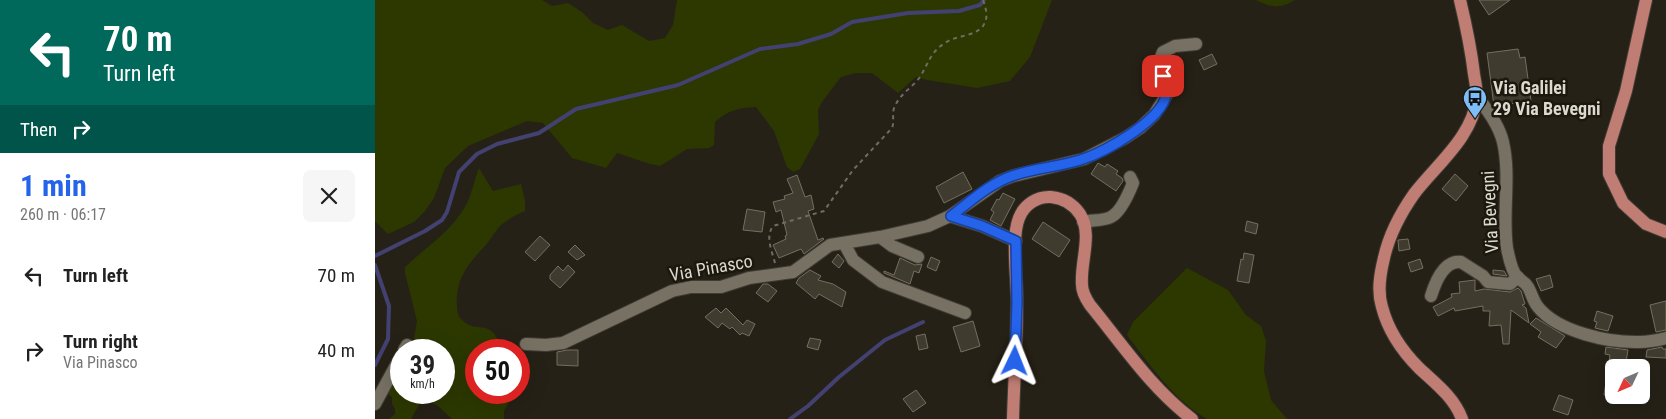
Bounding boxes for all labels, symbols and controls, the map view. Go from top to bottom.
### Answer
text: 70 m [103,19,172,60]
icon: left [20,20,85,85]
pin [1142,55,1184,97]
text: Turn left [103,61,175,86]
icon: arrive [1149,62,1177,90]
place label: Via Galilei 29 Via Bevegni [1493,77,1601,119]
bus stop icon: Via Galilei 29 Via Bevegni [1462,85,1488,119]
icon: right [67,115,95,143]
text: Then [20,118,57,141]
text: 1 min [20,168,87,203]
button: close [303,170,355,222]
street label: Via Bevegni [1477,170,1502,254]
text: 260 m · 06:17 [20,205,106,224]
street label: Via Pinasco [668,250,754,285]
icon: left [20,262,48,290]
text: Turn left [63,264,128,287]
text: 70 m [318,264,355,287]
text: Turn right [63,330,138,353]
position arrow [988,334,1040,386]
icon: right [20,337,48,365]
text: 40 m [318,339,355,362]
speed limit sign: 50 [465,339,530,404]
text: 39 [410,351,435,380]
text: Via Pinasco [63,353,138,372]
north arrow [1605,359,1650,404]
map controls [1605,359,1650,404]
text: km/h [410,377,435,391]

